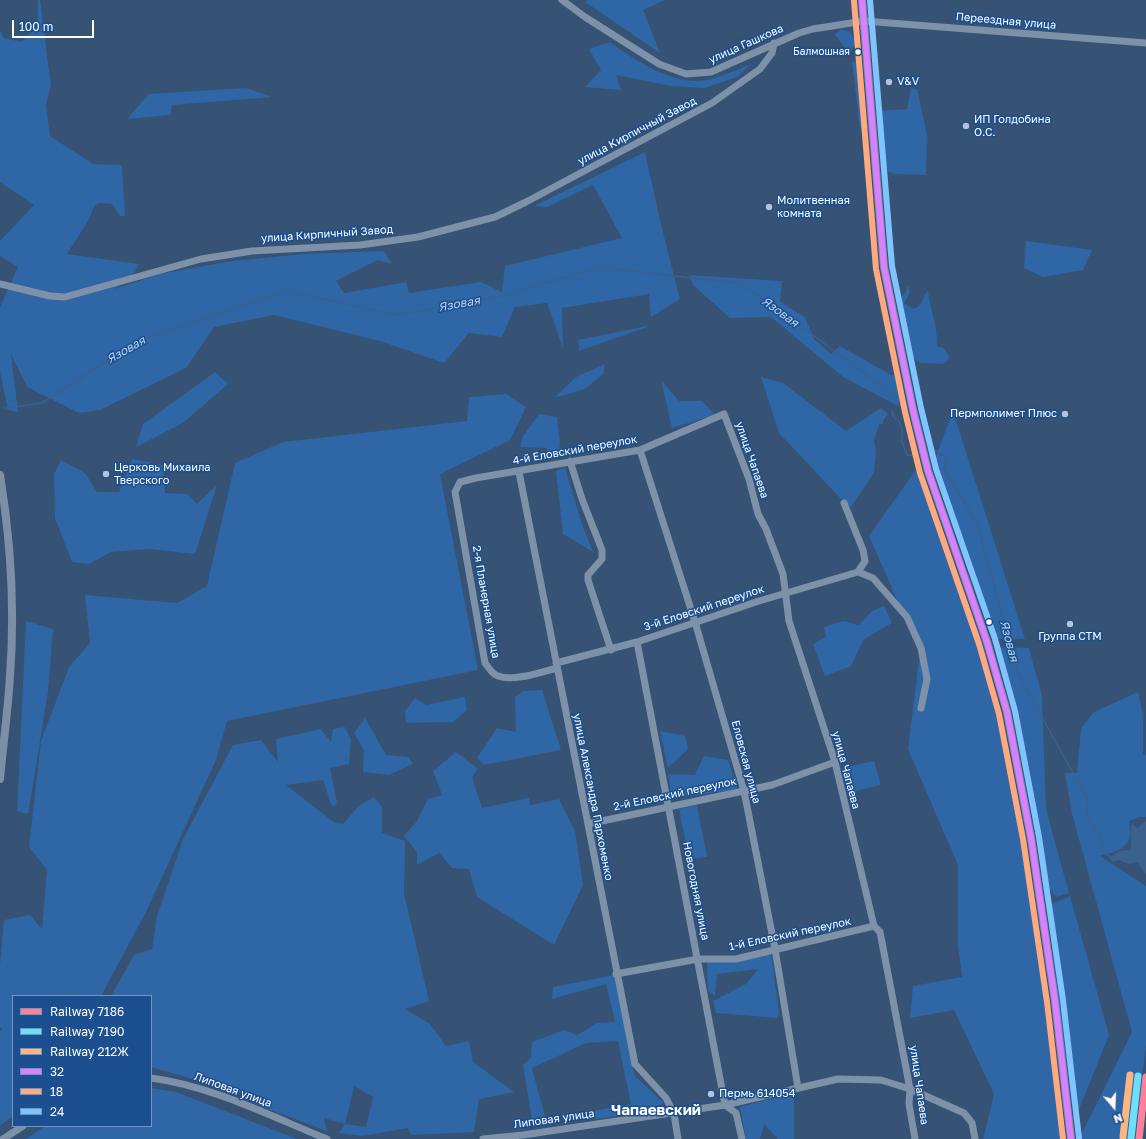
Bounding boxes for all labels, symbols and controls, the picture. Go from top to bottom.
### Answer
street label: Переездная улица [955,10,1057,32]
scale bar [14,12,96,38]
text: 100 m [19,19,53,34]
street label: улица Гашкова [707,22,785,66]
place label: Балмошная [793,46,850,58]
marker: Балмошная [853,47,863,57]
place label: V&V [897,75,919,89]
marker: V&V [884,77,894,87]
street label: улица Кирпичный Завод [575,94,699,168]
place label: ИП Голдобина О.С. [974,113,1051,139]
marker: ИП Голдобина О.С. [961,121,971,131]
place label: Молитвенная комната [777,194,850,220]
marker: Молитвенная комната [764,202,774,212]
street label: улица Кирпичный Завод [261,223,393,245]
water label: Язовая [437,293,481,315]
water label: Язовая [759,294,801,330]
water label: Язовая [104,333,148,367]
place label: Пермполимет Плюс [950,407,1057,421]
marker: Пермполимет Плюс [1060,409,1070,419]
street label: улица Чапаева [733,420,771,500]
street label: 4-й Еловский переулок [512,433,638,467]
place label: Церковь Михаила Тверского [114,461,211,487]
marker: Церковь Михаила Тверского [101,469,111,479]
street label: 2-я Планерная улица [470,544,502,660]
street label: 3-й Еловский переулок [642,582,766,634]
unlabelled marker [984,617,994,627]
water label: Язовая [997,619,1021,663]
marker: Группа СТМ [1065,619,1075,629]
place label: Группа СТМ [1038,630,1102,644]
street label: улица Александра Пархоменко [570,712,616,882]
street label: Еловская улица [729,719,763,805]
street label: улица Чапаева [829,730,863,810]
street label: 2-й Еловский переулок [612,774,738,814]
street label: Новогодняя улица [680,841,712,941]
street label: 1-й Еловский переулок [728,915,852,953]
legend [12,995,152,1127]
text: Railway 7186 [50,1004,124,1019]
text: Railway 7190 [50,1024,124,1039]
text: Railway 212Ж [50,1044,129,1059]
street label: улица Чапаева [907,1044,931,1126]
text: 32 [50,1064,64,1079]
street label: Липовая улица [192,1070,274,1110]
text: 18 [50,1084,63,1099]
place label: Пермь 614054 [719,1087,795,1101]
north arrow [1094,1087,1134,1127]
marker: Пермь 614054 [706,1089,716,1099]
district label: Чапаевский [611,1101,701,1119]
text: 24 [50,1104,64,1119]
street label: Липовая улица [513,1107,595,1131]
text: N [1112,1111,1124,1126]

